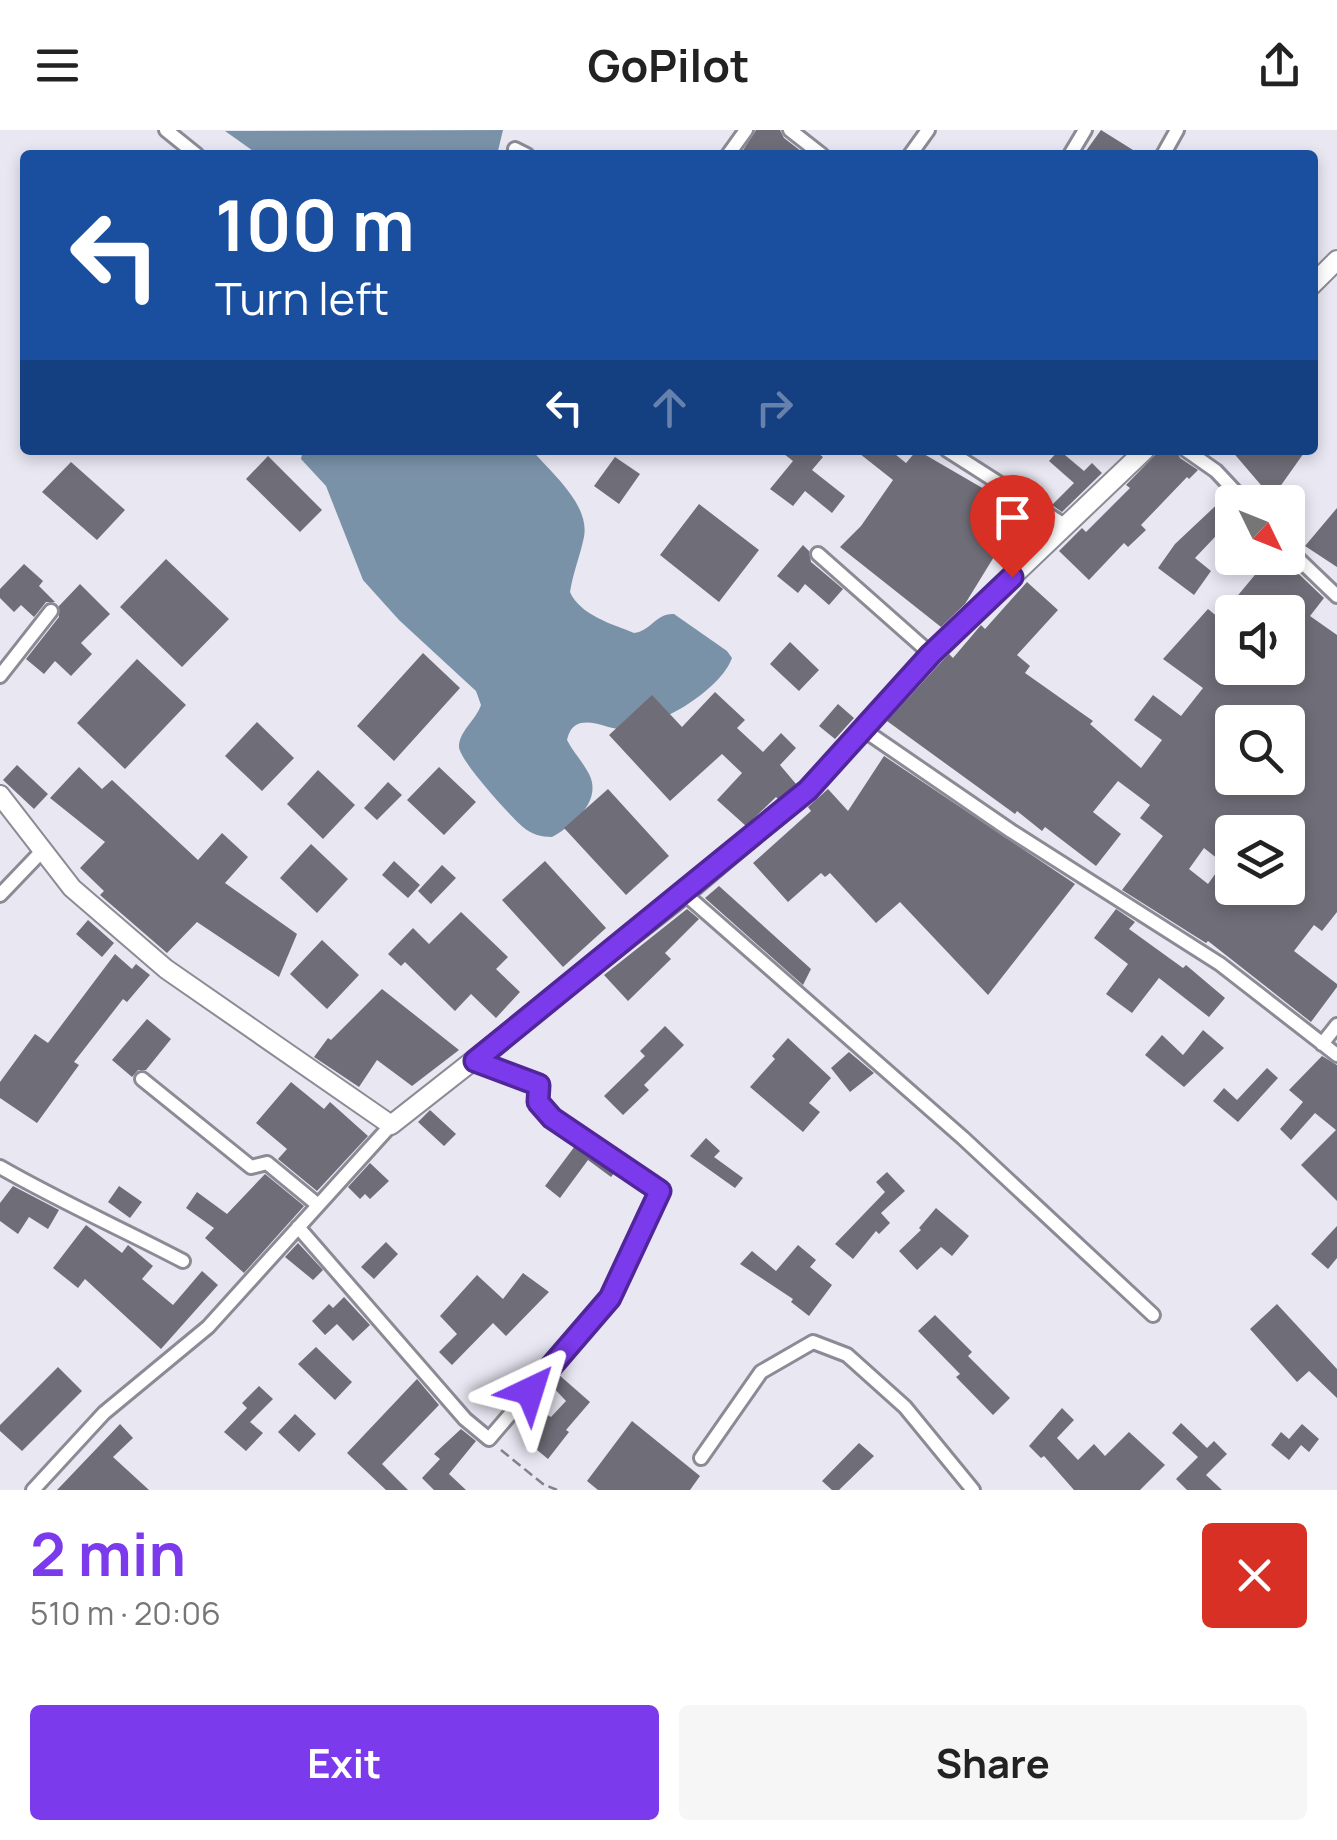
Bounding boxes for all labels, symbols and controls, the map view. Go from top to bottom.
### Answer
text: GoPilot [587,34,750,96]
icon: menu [30,38,85,93]
icon: share [1252,38,1307,93]
text: 100 m [215,176,415,272]
icon: left [50,190,180,320]
text: Turn left [215,267,389,329]
icon: left [537,380,592,435]
icon: ahead [642,380,697,435]
icon: right [747,380,802,435]
pin [970,475,1055,578]
north arrow [1215,485,1305,575]
map controls [1215,485,1305,905]
icon: arrive [985,490,1040,545]
button: sound [1215,595,1305,685]
button: search [1215,705,1305,795]
button: layers [1215,815,1305,905]
position arrow [478,1339,582,1443]
text: 2 min [30,1512,186,1594]
button: close [1202,1523,1307,1628]
text: 510 m · 20:06 [30,1591,221,1635]
button: Exit [30,1705,659,1820]
button: Share [679,1705,1307,1820]

